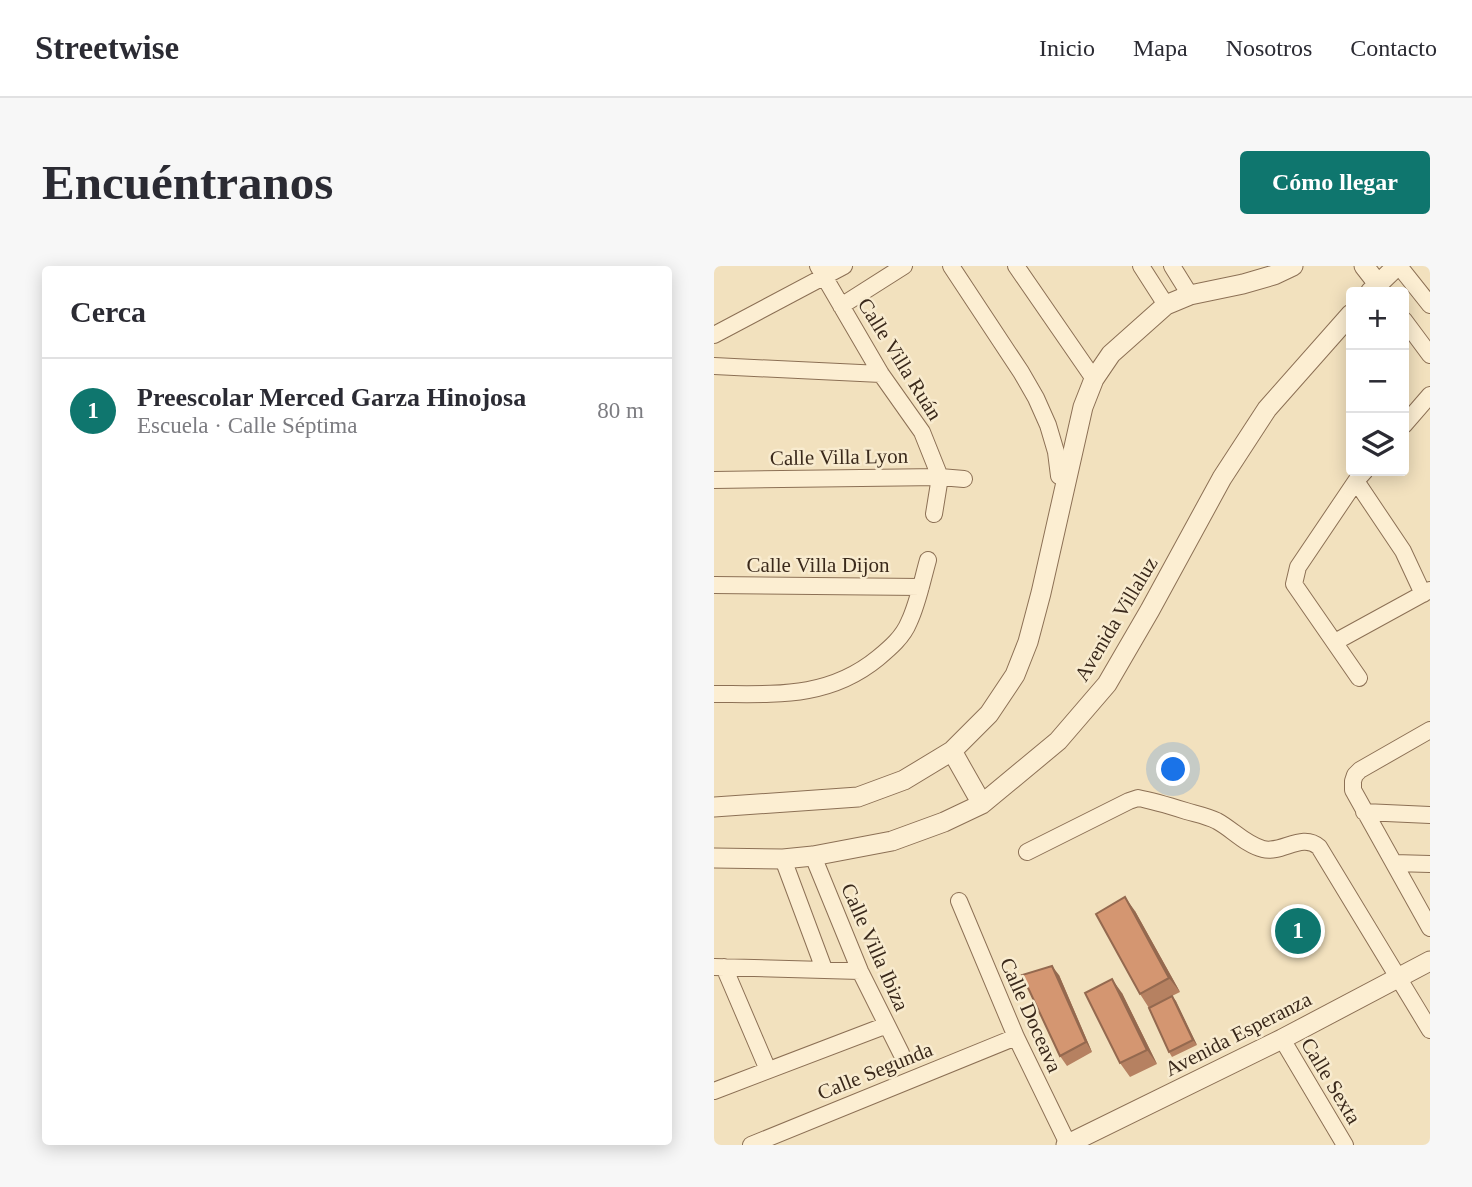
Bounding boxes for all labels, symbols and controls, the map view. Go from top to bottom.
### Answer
text: Streetwise [35,30,179,66]
text: Inicio [1039,35,1095,61]
text: Mapa [1133,35,1188,61]
text: Nosotros [1226,35,1312,61]
text: Contacto [1350,35,1437,61]
button: Cómo llegar [1240,151,1430,214]
text: Encuéntranos [42,155,333,210]
map controls [1346,287,1409,476]
button: + [1346,287,1409,350]
street label: Calle Villa Ruán [853,293,947,425]
text: Cerca [70,295,146,328]
button: − [1346,350,1409,413]
text: Preescolar Merced Garza Hinojosa [137,383,526,412]
text: 1 [87,398,99,423]
text: 80 m [597,398,644,423]
text: Escuela · Calle Séptima [137,413,357,438]
button: layers [1346,413,1409,476]
street label: Calle Villa Lyon [770,444,909,470]
street label: Avenida Villaluz [1069,552,1163,686]
street label: Calle Villa Dijon [746,553,890,577]
your location [1156,752,1190,786]
street label: Calle Villa Ibiza [836,879,914,1015]
pin: 1 [1275,905,1321,957]
street label: Calle Doceava [995,954,1067,1077]
street label: Avenida Esperanza [1161,986,1316,1081]
street label: Calle Sexta [1296,1034,1366,1129]
street label: Calle Segunda [814,1037,937,1105]

